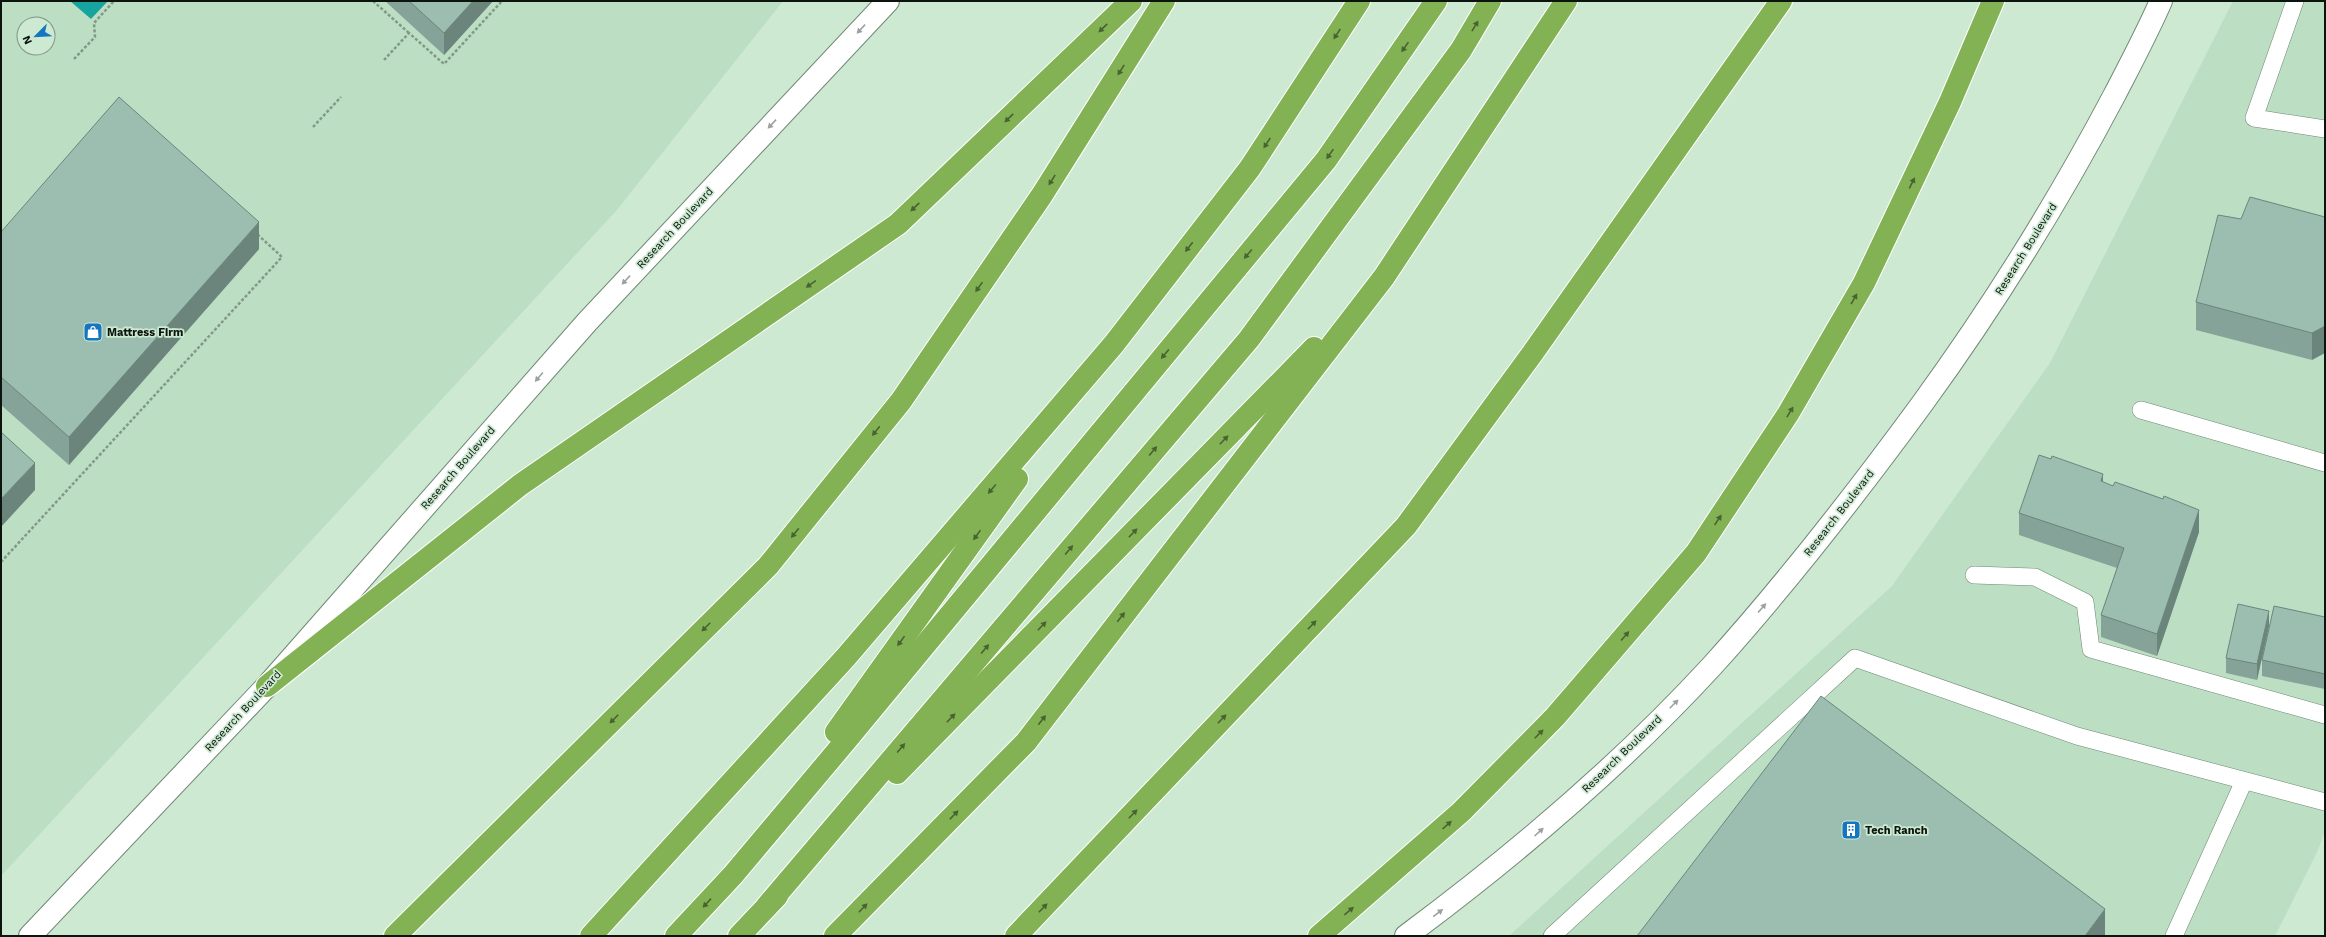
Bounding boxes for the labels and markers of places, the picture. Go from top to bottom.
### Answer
shop icon: Mattress Firm [82,321,104,343]
place label: Mattress Firm [107,326,183,339]
building icon: Tech Ranch [1840,819,1862,841]
place label: Tech Ranch [1865,824,1928,837]

